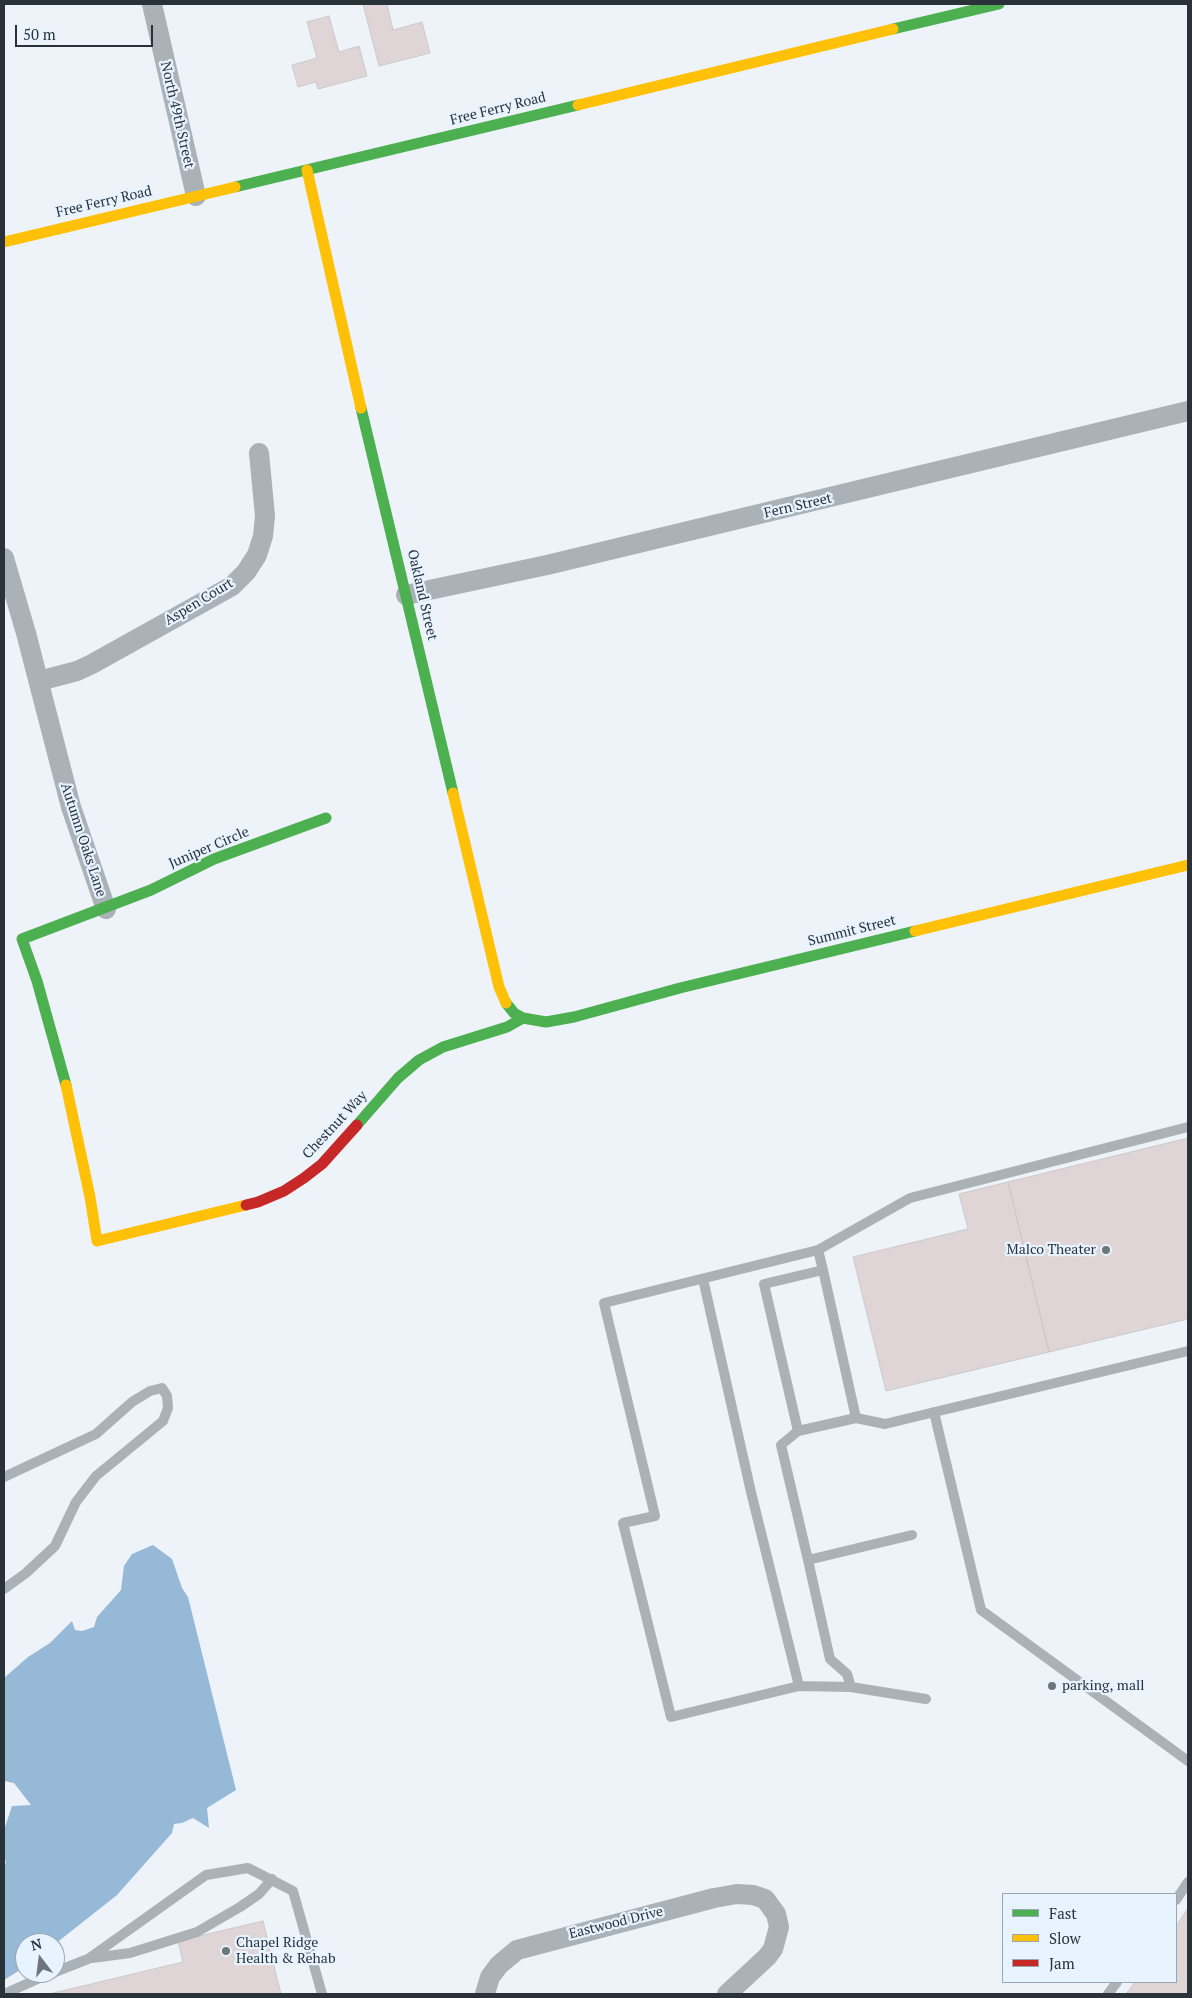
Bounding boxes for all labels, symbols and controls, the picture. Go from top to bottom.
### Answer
scale bar [18,15,155,47]
text: 50 m [23,24,56,44]
street label: North 49th Street [157,60,197,170]
street label: Free Ferry Road [449,89,547,129]
street label: Free Ferry Road [54,183,154,221]
street label: Fern Street [762,490,834,522]
street label: Oakland Street [403,548,441,642]
street label: Aspen Court [162,575,236,629]
street label: Autumn Oaks Lane [57,781,109,899]
street label: Juniper Circle [166,824,252,872]
street label: Summit Street [806,912,898,950]
street label: Chestnut Way [299,1088,371,1162]
place label: Malco Theater [1007,1242,1096,1258]
marker: Malco Theater [1100,1244,1112,1256]
place label: parking, mall [1062,1678,1144,1694]
marker: parking, mall [1046,1680,1058,1692]
legend [1002,1893,1177,1983]
street label: Eastwood Drive [567,1903,665,1943]
text: Fast [1049,1903,1077,1923]
text: Slow [1049,1928,1081,1948]
north arrow [15,1933,65,1983]
text: N [29,1933,44,1955]
place label: Chapel Ridge Health & Rehab [236,1935,336,1968]
marker: Chapel Ridge Health & Rehab [220,1945,232,1957]
text: Jam [1049,1953,1075,1973]

